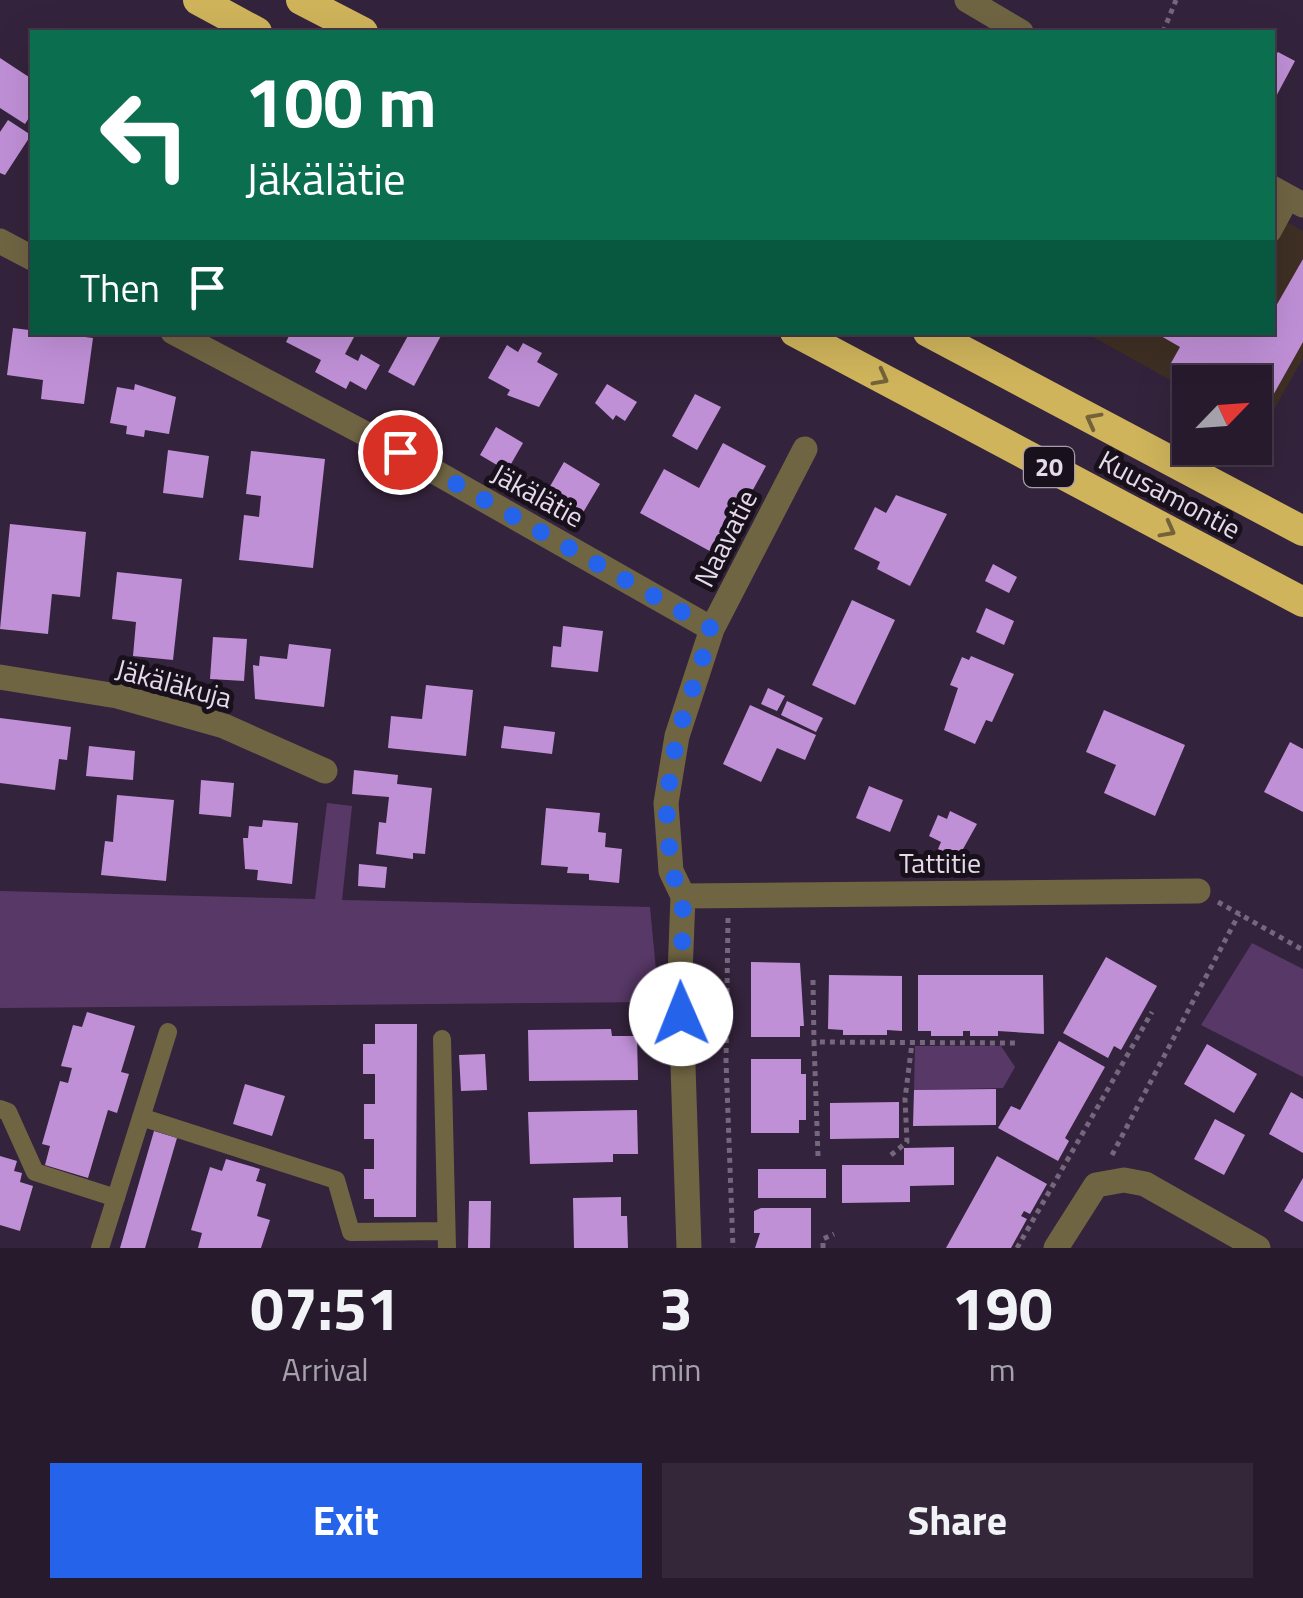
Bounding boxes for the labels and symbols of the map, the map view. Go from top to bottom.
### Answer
north arrow [1172,365,1272,465]
one-way arrow [870,366,888,385]
pin [358,410,443,495]
one-way arrow [1086,413,1104,432]
street label: Kuusamontie [1091,438,1249,550]
road number: 20 [1024,447,1074,487]
street label: Jäkälätie [484,452,592,538]
street label: Naavatie [682,482,768,594]
one-way arrow [1158,517,1176,537]
street label: Jäkäläkuja [111,647,237,719]
street label: Tattitie [899,841,981,884]
position arrow [629,962,733,1066]

